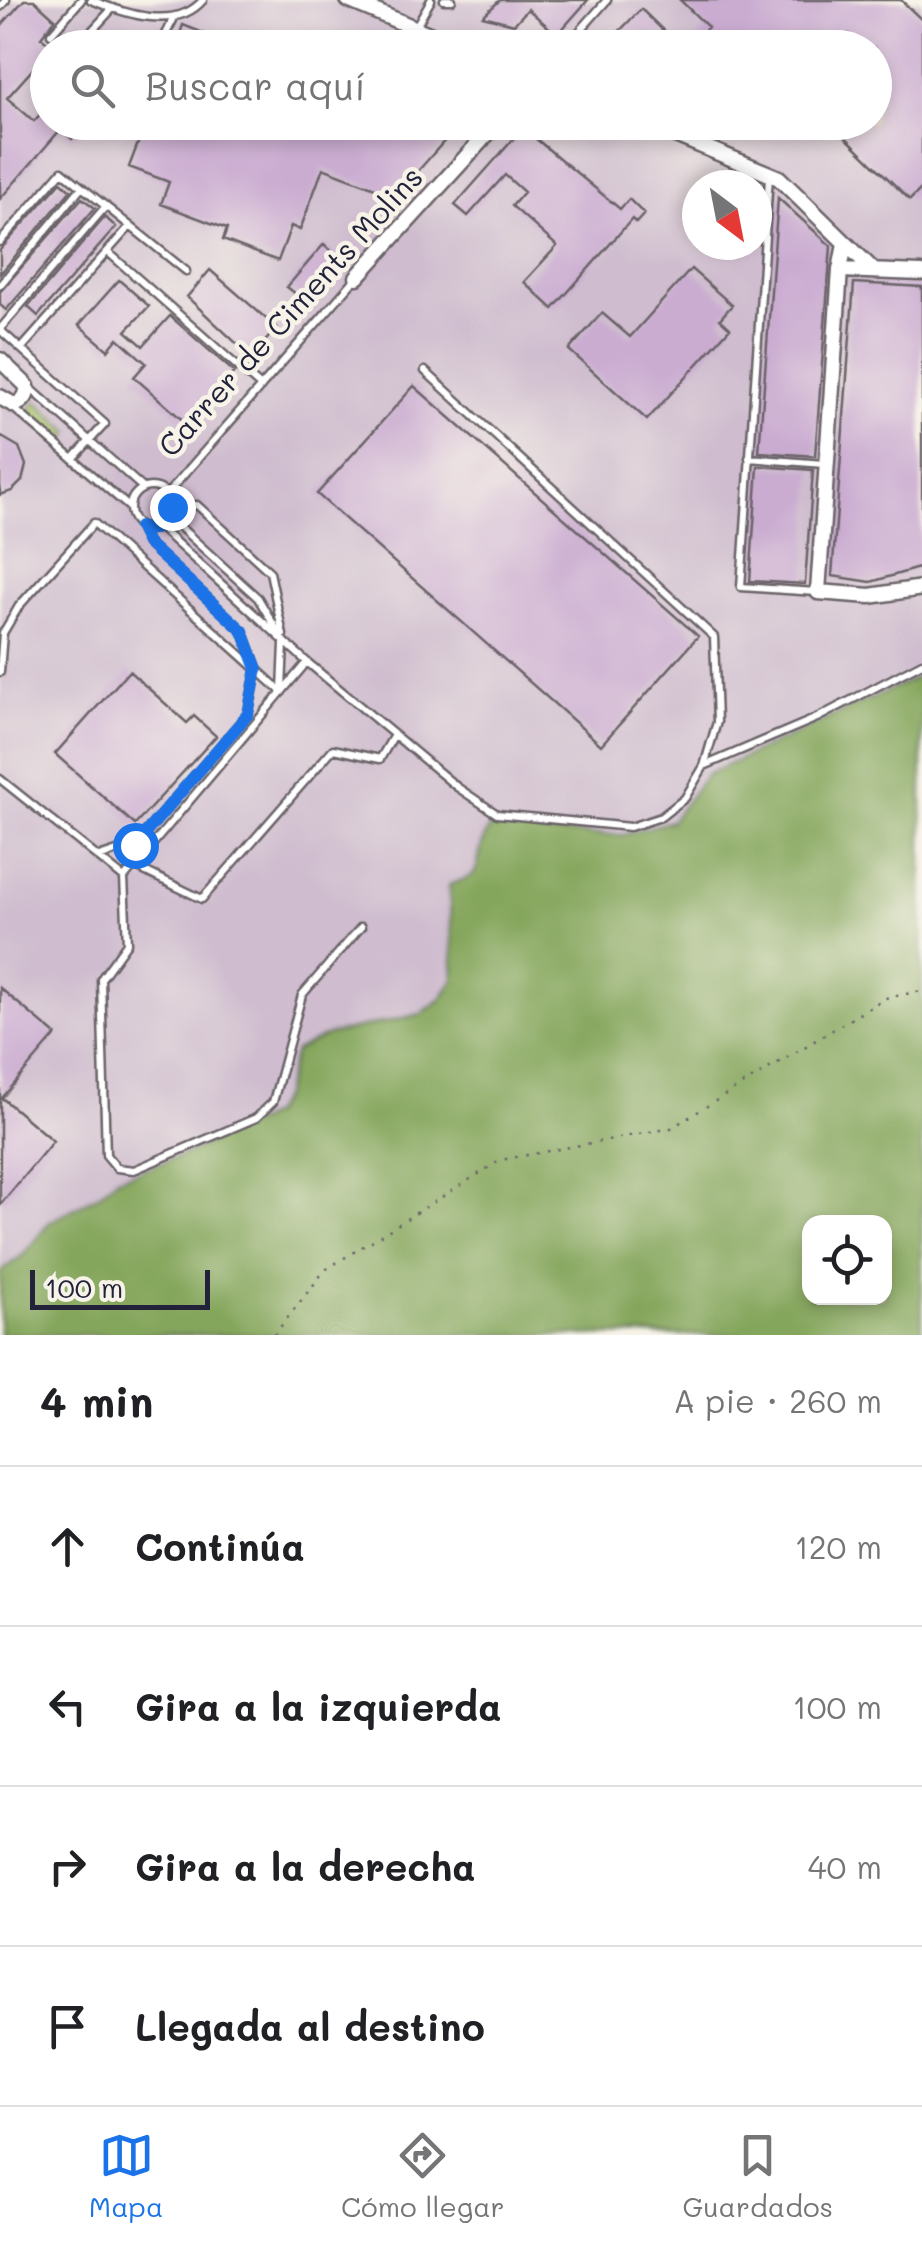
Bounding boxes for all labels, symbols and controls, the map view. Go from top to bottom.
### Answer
search box [30,30,892,140]
icon: search [65,58,120,113]
text: Buscar aquí [145,60,366,110]
street label: Carrer de Ciments Molins [148,157,431,464]
north arrow [682,170,772,260]
route end [150,485,196,531]
route start [113,823,159,869]
map controls [802,1215,892,1305]
button: locate [802,1215,892,1305]
scale bar [30,1265,210,1310]
text: 100 m [45,1269,123,1305]
text: 4 min [40,1373,153,1428]
text: A pie · 260 m [673,1379,882,1421]
icon: ahead [40,1519,95,1574]
text: Continúa [135,1521,305,1571]
text: 120 m [794,1525,882,1567]
icon: left [40,1679,95,1734]
text: Gira a la izquierda [135,1681,501,1731]
text: 100 m [792,1685,882,1727]
icon: right [40,1839,95,1894]
text: Gira a la derecha [135,1841,475,1891]
text: 40 m [808,1845,882,1887]
icon: arrive [40,1999,95,2054]
text: Llegada al destino [135,2001,485,2051]
tab: Mapa [89,2128,163,2224]
tab: Cómo llegar [341,2128,505,2224]
tab: Guardados [682,2128,833,2224]

